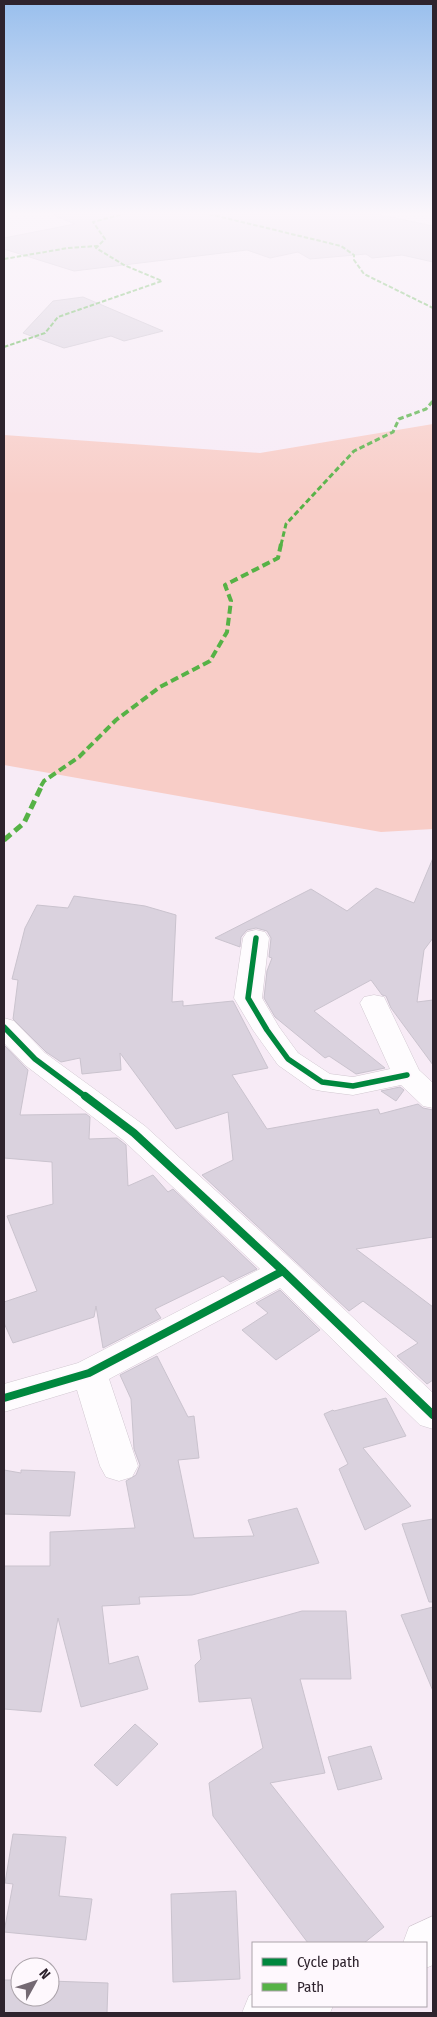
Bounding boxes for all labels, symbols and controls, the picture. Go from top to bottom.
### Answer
legend [252,1942,427,2007]
text: Cycle path [297,1953,360,1971]
north arrow [10,1957,60,2007]
text: N [35,1965,54,1983]
text: Path [297,1978,324,1996]

